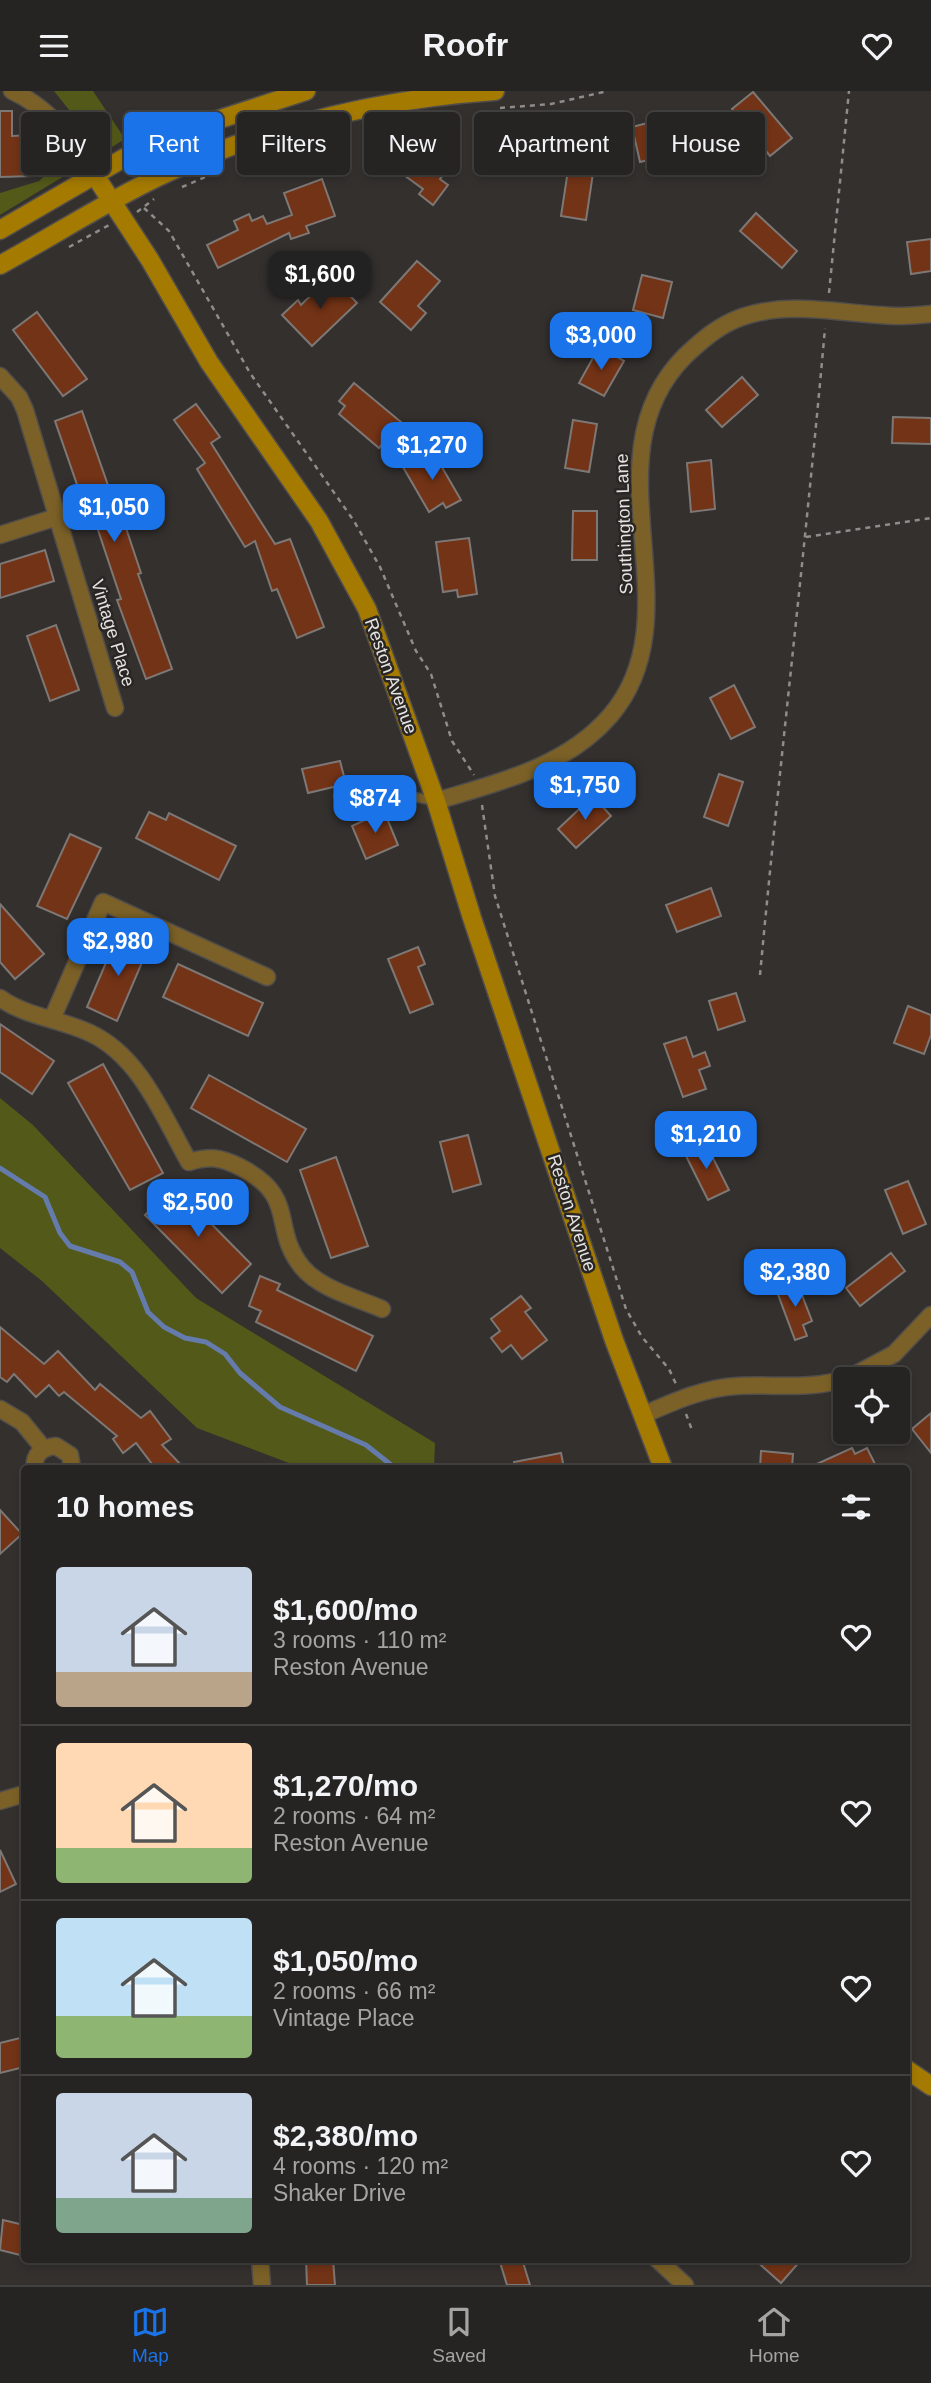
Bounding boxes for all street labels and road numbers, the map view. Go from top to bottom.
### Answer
street label: Southington Lane [612,453,636,595]
street label: Vintage Place [87,577,139,689]
street label: Reston Avenue [361,615,421,737]
street label: Reston Avenue [544,1152,600,1274]

